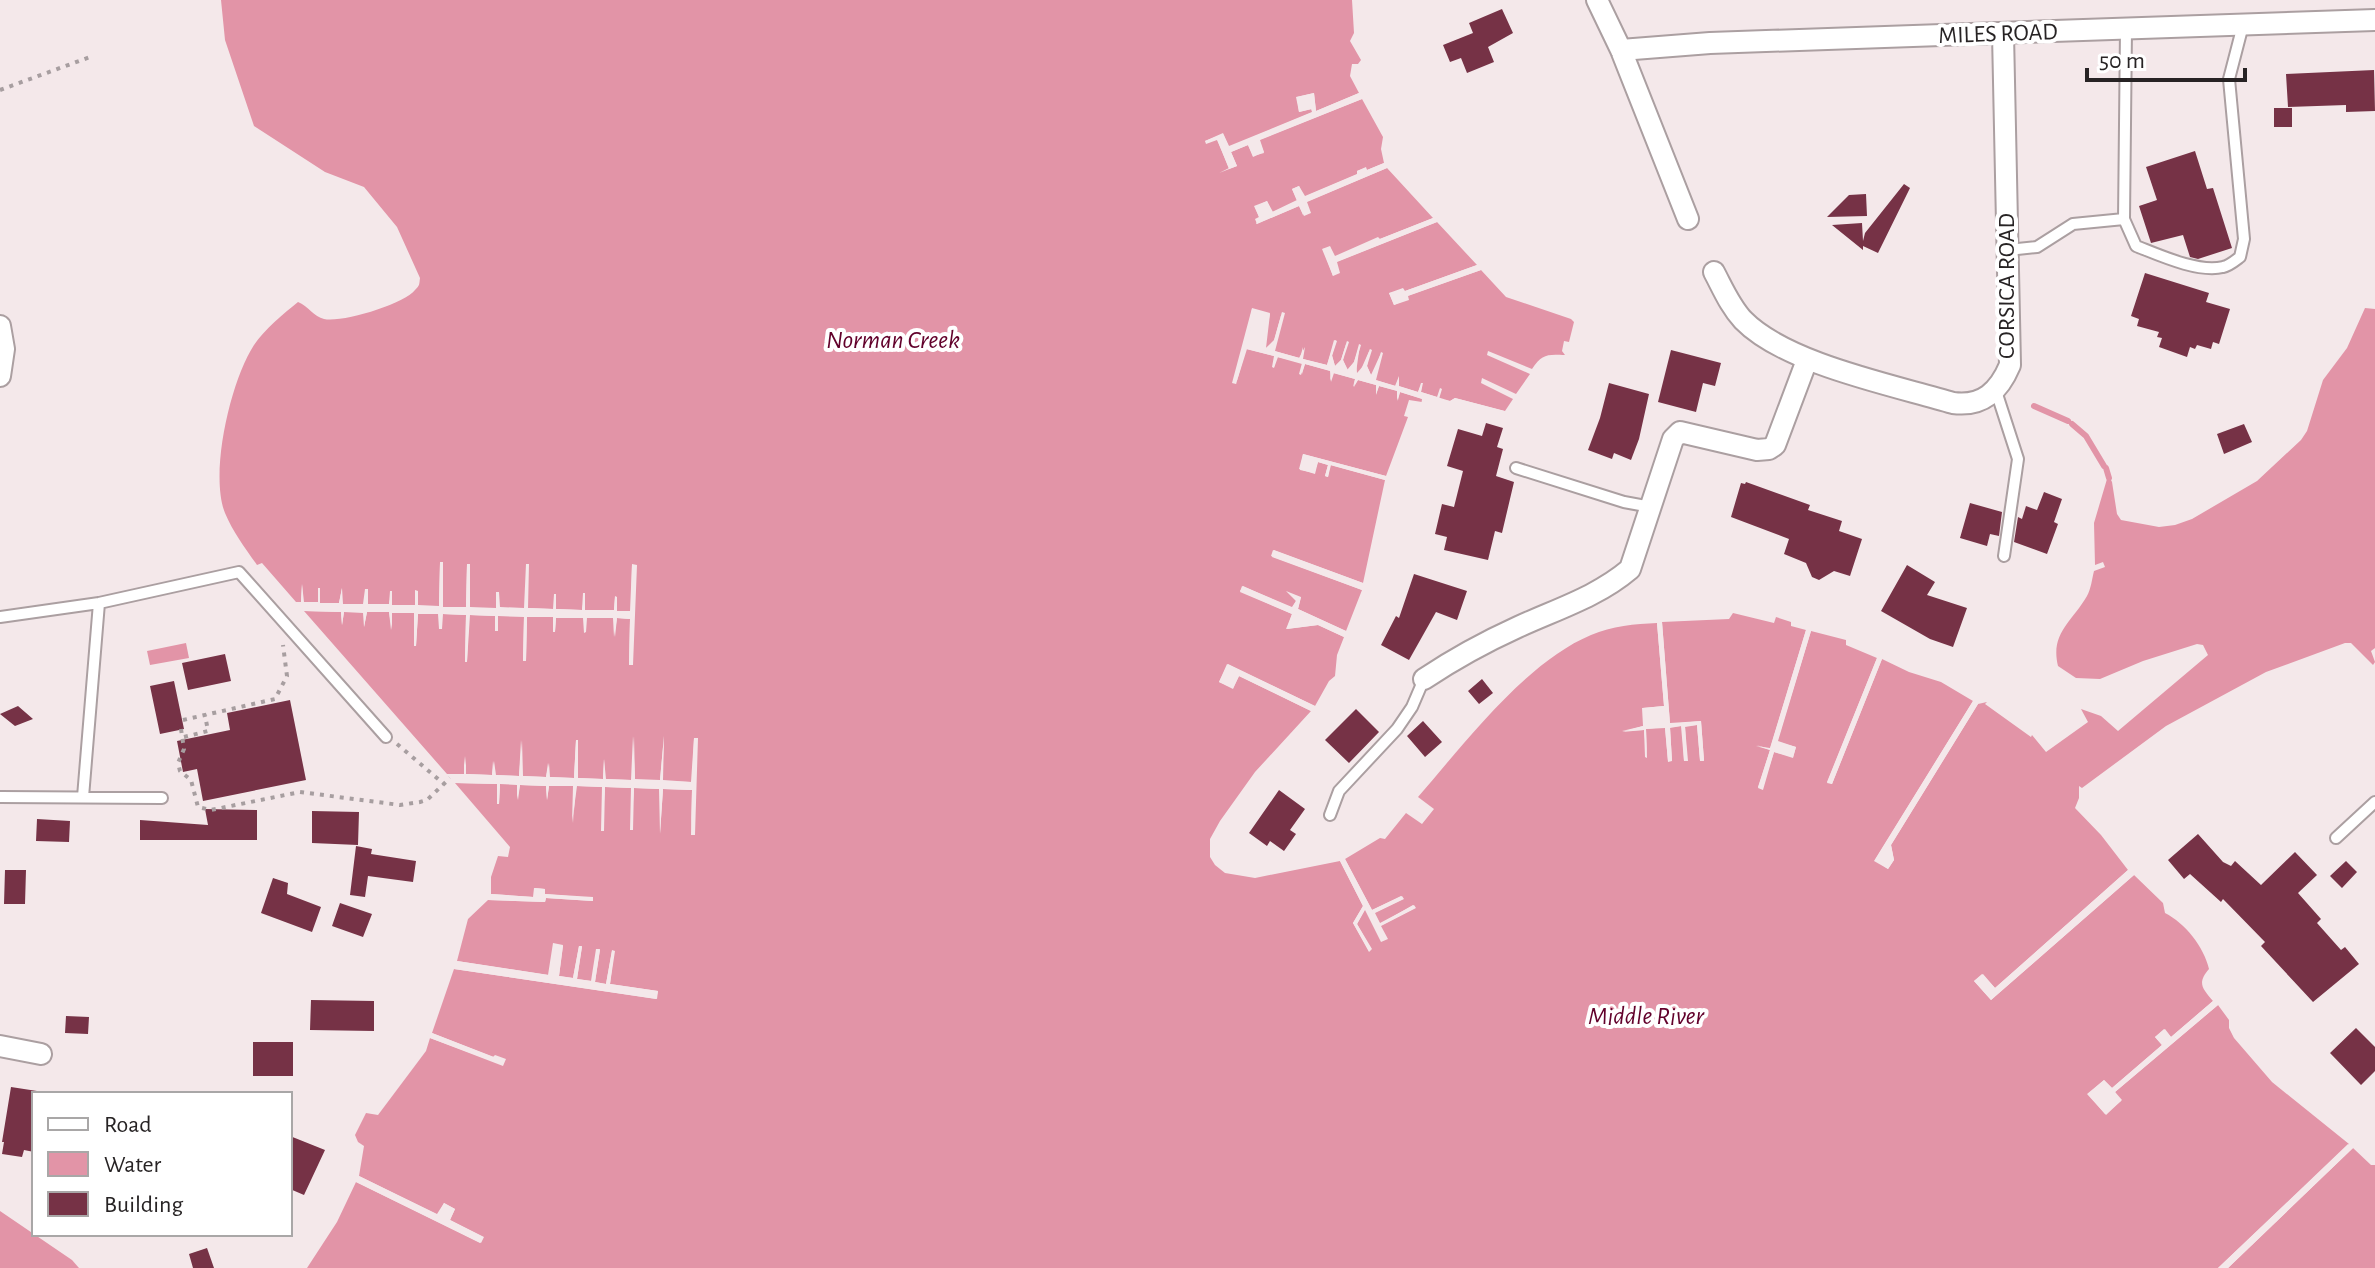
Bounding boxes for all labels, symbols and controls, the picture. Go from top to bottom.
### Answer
street label: MILES ROAD [1938,20,2058,48]
scale bar [2087,32,2245,82]
text: 50 m [2099,49,2145,73]
street label: CORSICA ROAD [1995,213,2019,359]
water label: Norman Creek [826,327,960,353]
water label: Middle River [1588,1003,1706,1029]
legend [32,1092,292,1236]
text: Road [104,1113,152,1137]
text: Water [104,1153,162,1177]
text: Building [104,1193,183,1217]

